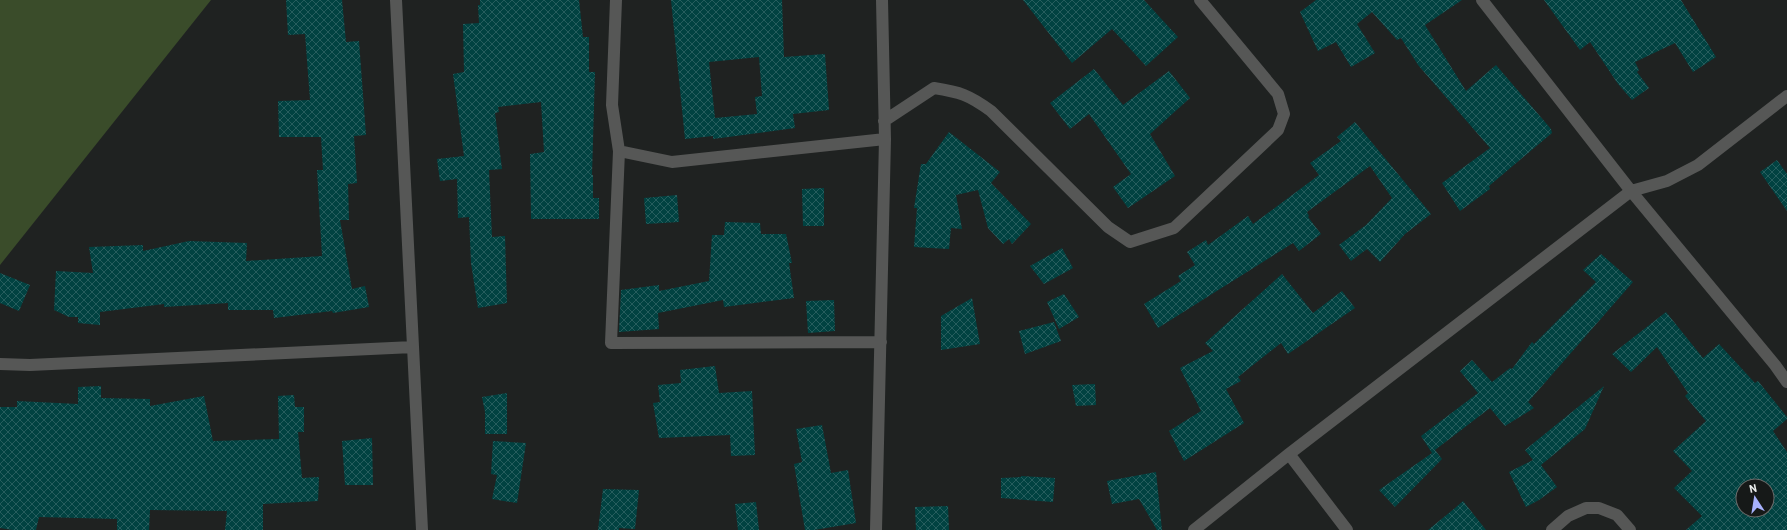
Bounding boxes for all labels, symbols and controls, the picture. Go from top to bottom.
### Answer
north arrow [1735,478,1775,518]
text: N [1748,481,1758,495]

